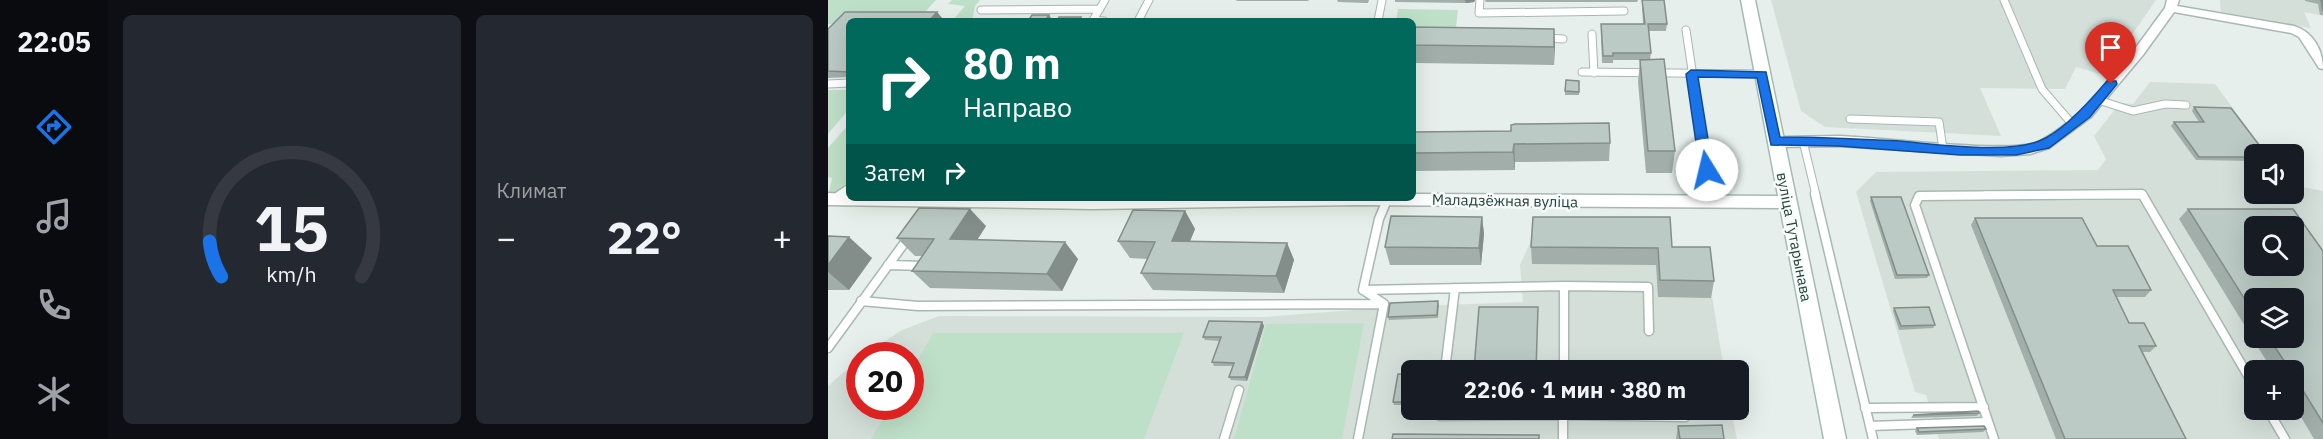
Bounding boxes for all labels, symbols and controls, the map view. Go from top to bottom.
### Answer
pin [2085,22,2136,84]
text: 22:05 [17,24,91,59]
icon: arrive [2094,31,2127,64]
text: 80 m [963,36,1061,91]
icon: right [864,42,942,120]
text: Направо [963,89,1072,124]
icon: directions [33,106,75,148]
position arrow [1675,138,1739,202]
map controls [2244,144,2304,420]
button: sound [2244,144,2304,204]
icon: right [938,156,971,189]
text: Затем [864,158,926,187]
street label: вуліца Тутарынава [1773,171,1816,303]
text: Климат [497,177,567,204]
text: 15 [254,187,329,268]
street label: Маладзёжная вуліца [1432,190,1578,211]
icon: music [33,195,75,237]
text: 22° [607,208,682,266]
text: − [497,216,516,259]
text: + [772,216,792,259]
button: search [2244,216,2304,276]
text: km/h [267,260,317,288]
icon: phone [33,284,75,326]
button: layers [2244,288,2304,348]
speed limit sign: 20 [846,342,924,420]
button: + [2244,360,2304,420]
icon: climate [33,373,75,415]
text: 22:06 · 1 мин · 380 m [1464,375,1686,404]

